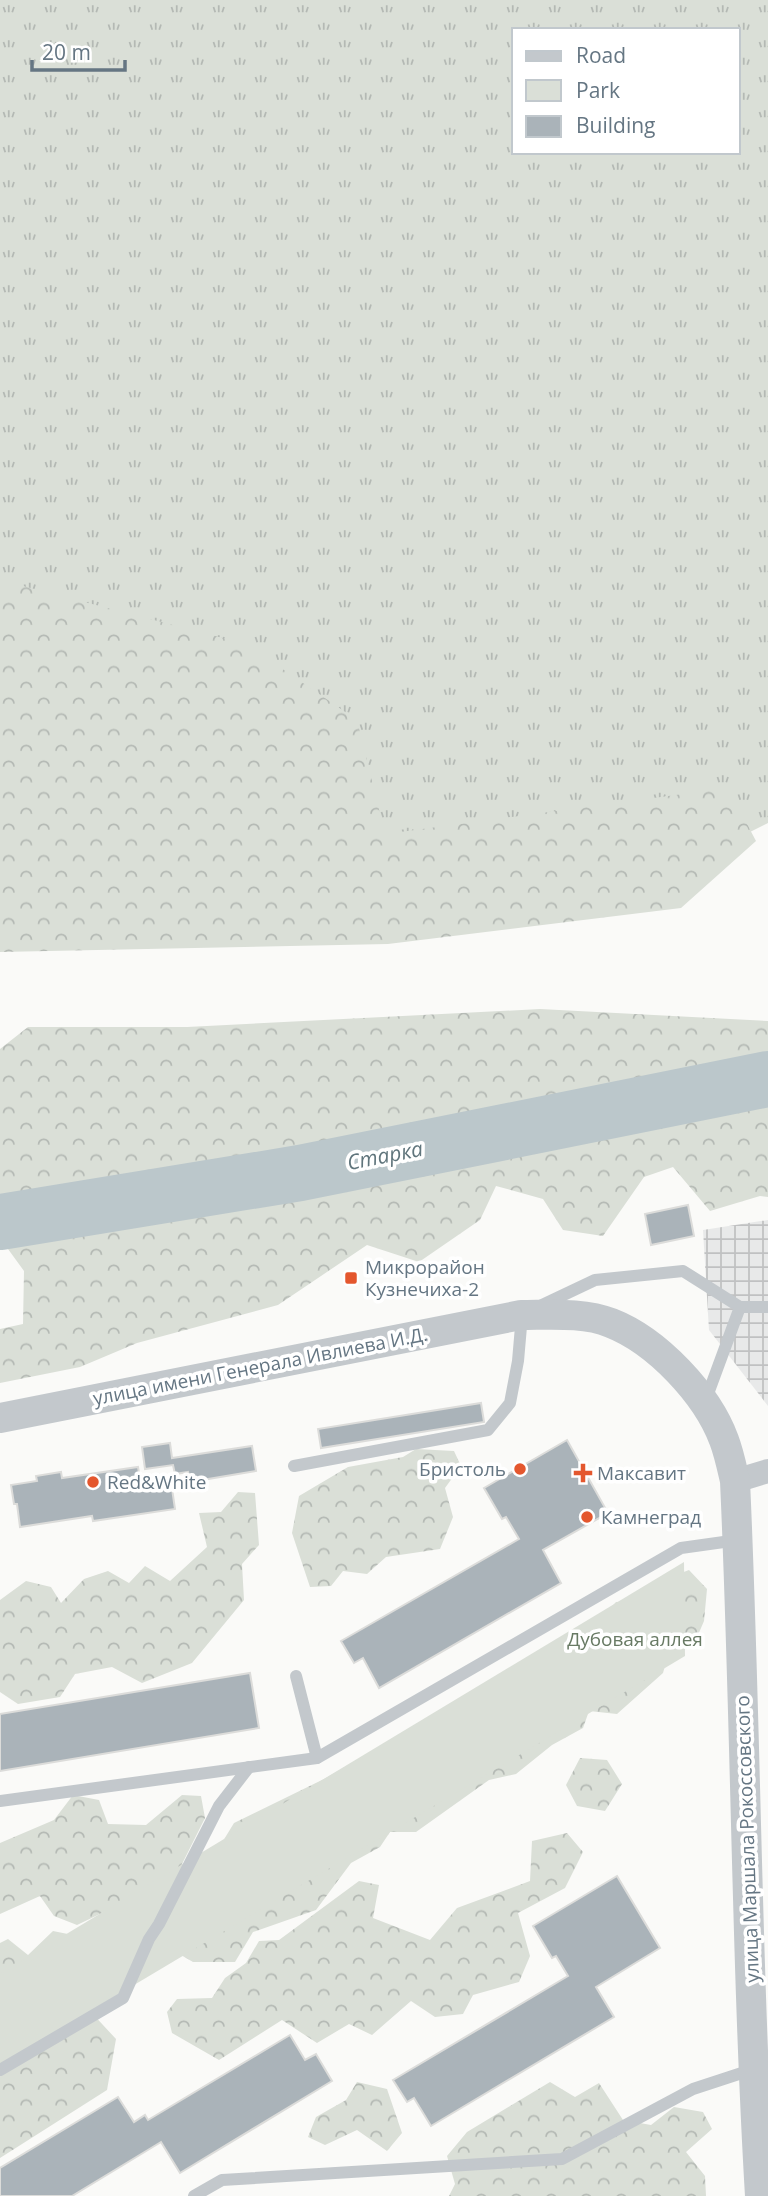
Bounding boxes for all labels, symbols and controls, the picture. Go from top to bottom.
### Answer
scale bar [32,28,124,72]
legend [512,28,740,154]
text: 20 m [42,38,91,66]
text: Road [576,41,626,69]
text: Park [576,76,620,104]
text: Building [576,111,655,139]
water label: Старка [345,1134,425,1176]
place label: Микрорайон Кузнечиха-2 [365,1254,485,1302]
marker: Микрорайон Кузнечиха-2 [343,1270,359,1286]
street label: улица имени Генерала Ивлиева И.Д. [91,1321,429,1411]
place label: Бристоль [419,1456,506,1482]
place label: Максавит [597,1460,686,1486]
marker: Бристоль [512,1461,528,1477]
marker: Максавит [575,1465,591,1481]
place label: Red&White [107,1469,206,1495]
marker: Red&White [85,1474,101,1490]
place label: Камнеград [601,1504,701,1530]
marker: Камнеград [579,1509,595,1525]
park label: Дубовая аллея [567,1626,703,1652]
street label: улица Маршала Рокоссовского [729,1695,765,1983]

